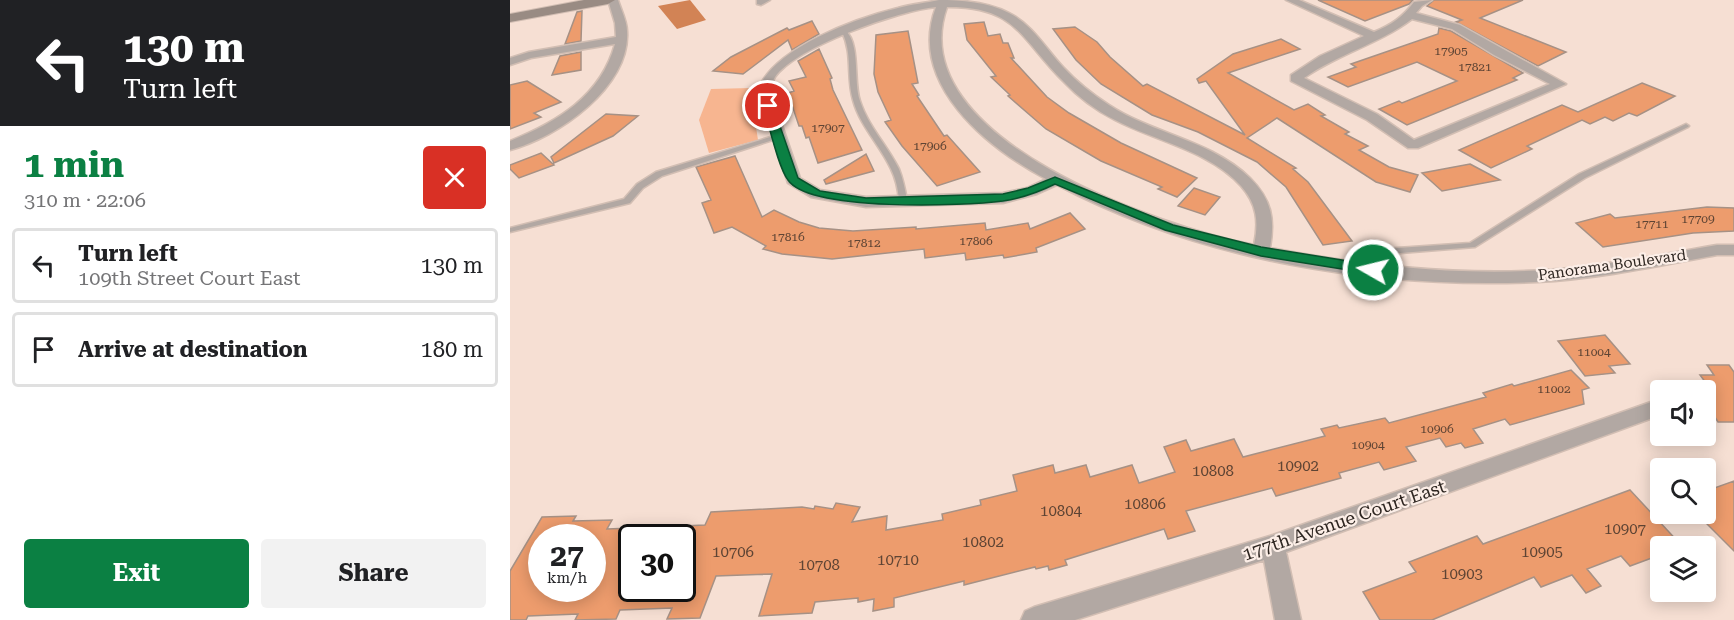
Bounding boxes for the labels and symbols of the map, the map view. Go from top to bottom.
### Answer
house number: 17905 [1434,44,1468,58]
house number: 17821 [1458,60,1492,74]
pin [742,80,793,131]
house number: 17907 [811,121,845,135]
house number: 17906 [913,139,947,153]
house number: 17709 [1681,212,1715,226]
house number: 17711 [1635,217,1669,231]
house number: 17816 [771,230,805,244]
house number: 17806 [959,234,993,248]
house number: 17812 [847,236,881,250]
position arrow [1341,238,1405,302]
street label: Panorama Boulevard [1537,246,1688,284]
house number: 11004 [1577,345,1611,359]
house number: 11002 [1537,382,1571,396]
house number: 10906 [1420,422,1454,436]
house number: 10904 [1351,438,1385,452]
house number: 10902 [1277,457,1319,475]
house number: 10808 [1192,462,1234,480]
street label: 177th Avenue Court East [1240,475,1448,565]
house number: 10806 [1124,495,1166,513]
house number: 10804 [1040,502,1083,520]
house number: 10907 [1604,520,1646,538]
speed limit sign: 30 [618,524,696,602]
house number: 10802 [962,533,1004,551]
house number: 10706 [712,543,754,561]
house number: 10905 [1521,543,1563,561]
house number: 10710 [877,551,919,569]
house number: 10708 [798,556,840,574]
house number: 10903 [1441,565,1483,583]

